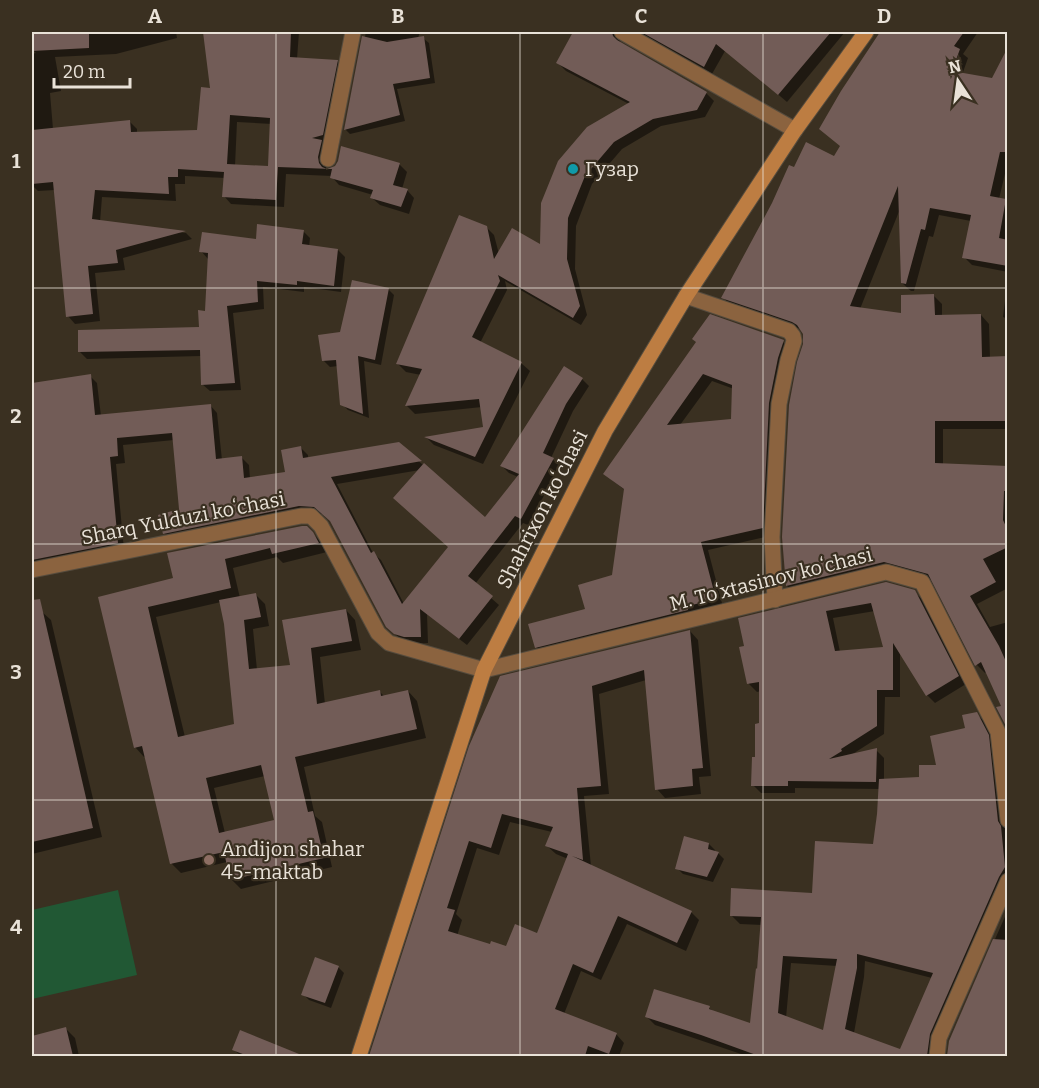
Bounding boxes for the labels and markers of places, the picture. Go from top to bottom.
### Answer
place label: Гузар [585,157,639,181]
marker: Гузар [566,162,580,176]
place label: Andijon shahar 45-maktab [221,837,364,884]
marker: Andijon shahar 45-maktab [202,853,216,867]

